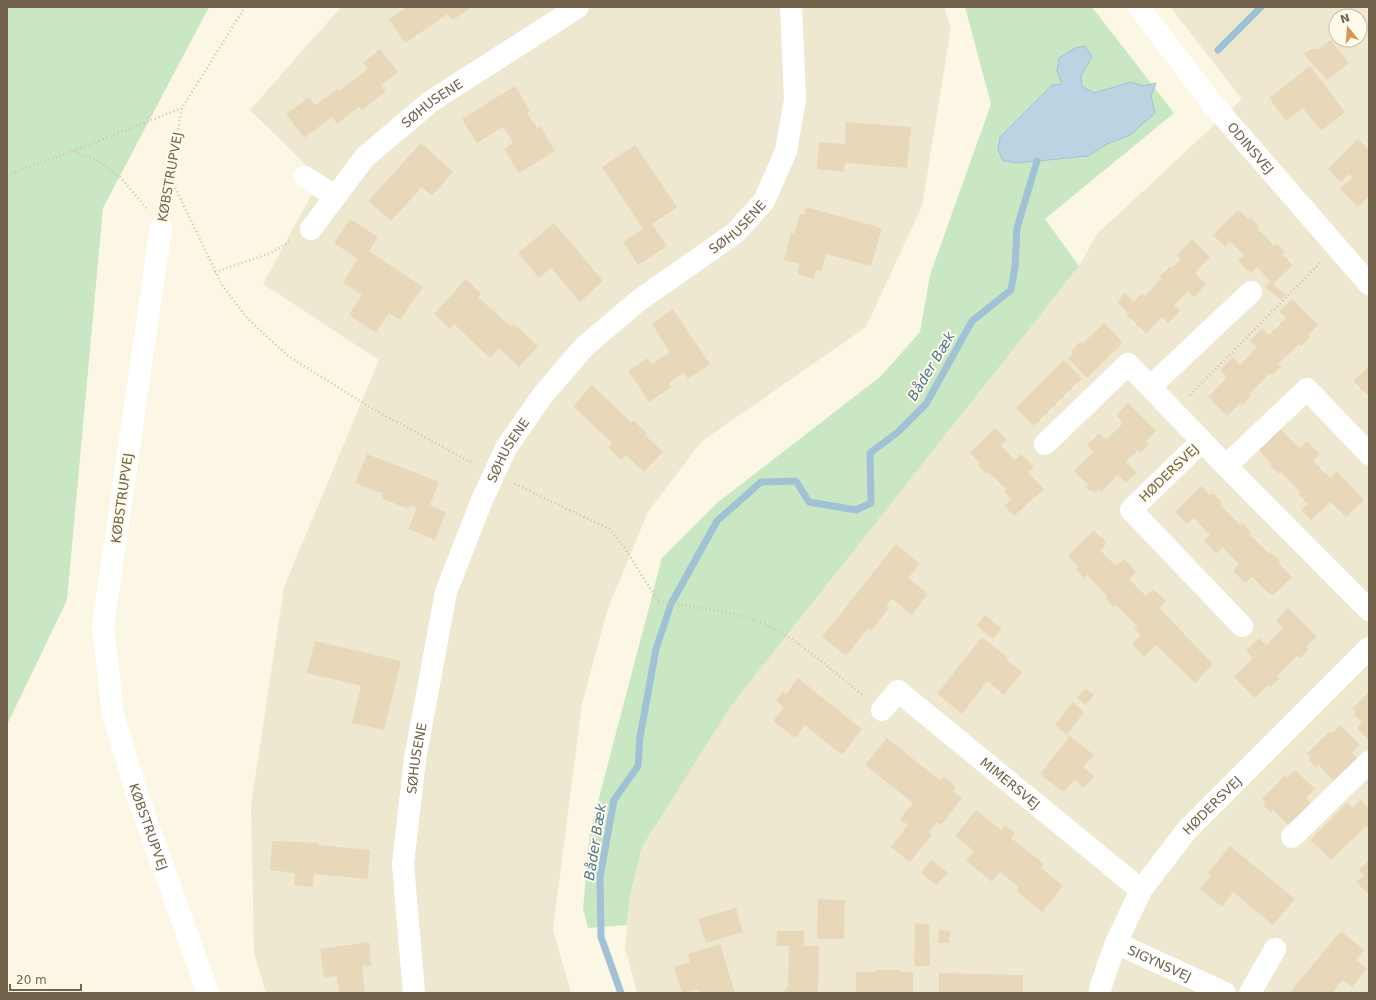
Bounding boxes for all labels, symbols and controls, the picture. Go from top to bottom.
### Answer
north arrow [1328,8,1368,48]
text: N [1339,11,1352,26]
street label: SØHUSENE [398,76,465,131]
street label: ODINSVEJ [1225,119,1277,177]
street label: KØBSTRUPVEJ [155,131,185,223]
street label: SØHUSENE [706,197,769,257]
water label: Båder Bæk [904,328,958,403]
street label: SØHUSENE [484,415,532,485]
street label: HØDERSVEJ [1136,441,1202,505]
street label: KØBSTRUPVEJ [108,452,136,544]
street label: SØHUSENE [404,721,429,795]
street label: MIMERSVEJ [977,754,1043,812]
street label: HØDERSVEJ [1179,773,1244,838]
street label: KØBSTRUPVEJ [127,781,171,872]
water label: Båder Bæk [581,802,609,882]
street label: SIGYNSVEJ [1125,942,1194,984]
scale bar [10,966,81,992]
text: 20 m [16,973,47,987]

